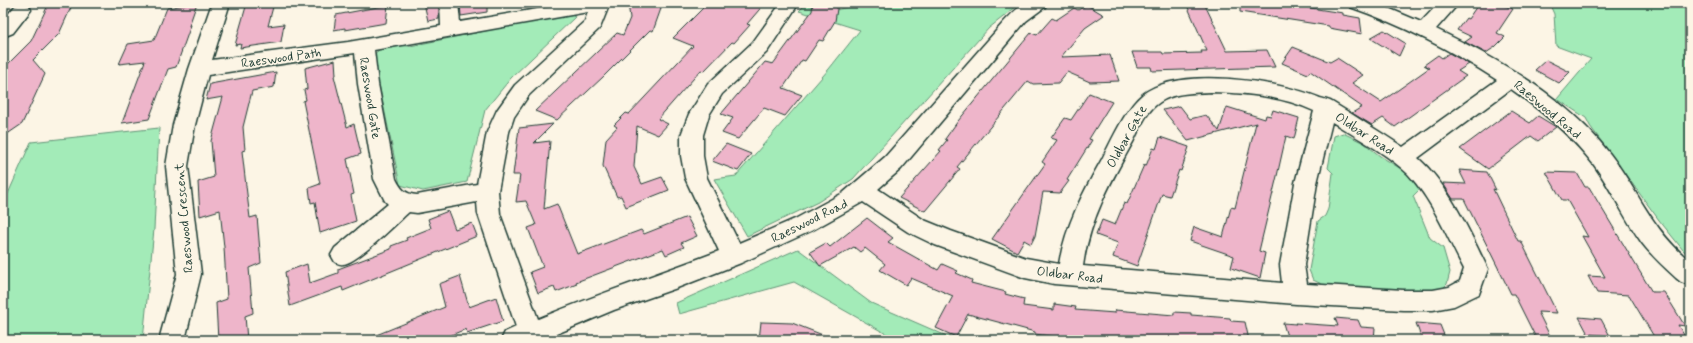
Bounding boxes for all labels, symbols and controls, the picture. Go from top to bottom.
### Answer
street label: Raeswood Path [240,44,322,73]
street label: Raeswood Gate [355,56,384,140]
street label: Raeswood Road [1510,77,1584,143]
street label: Oldbar Gate [1103,102,1152,171]
street label: Oldbar Road [1332,109,1397,160]
street label: Raeswood Crescent [171,162,198,273]
street label: Raeswood Road [769,195,851,247]
street label: Oldbar Road [1036,263,1104,288]

